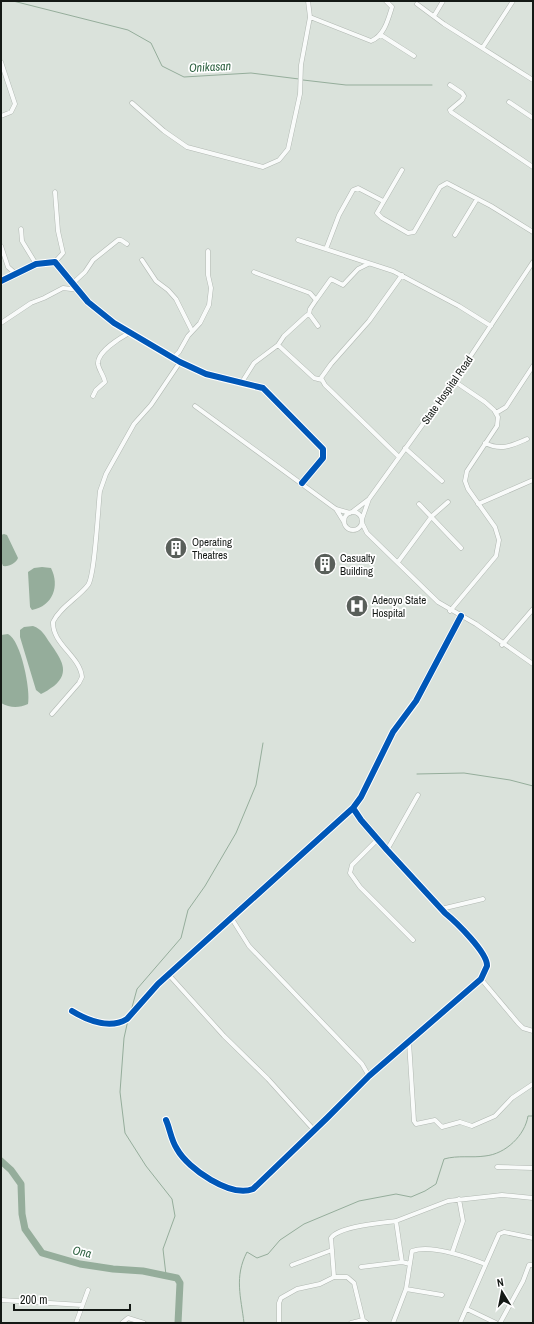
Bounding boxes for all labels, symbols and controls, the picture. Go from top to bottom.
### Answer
water label: Onikasan [189,58,231,76]
street label: State Hospital Road [418,353,476,427]
building icon: Operating Theatres [163,535,189,561]
place label: Operating Theatres [192,535,232,562]
building icon: Casualty Building [312,551,338,577]
place label: Casualty Building [340,551,376,578]
hospital icon: Adeoyo State Hospital [344,593,370,619]
place label: Adeoyo State Hospital [371,593,426,620]
water label: Ona [71,1242,93,1262]
north arrow [482,1272,522,1312]
text: N [496,1275,505,1290]
scale bar [14,1286,130,1312]
text: 200 m [20,1292,47,1308]

